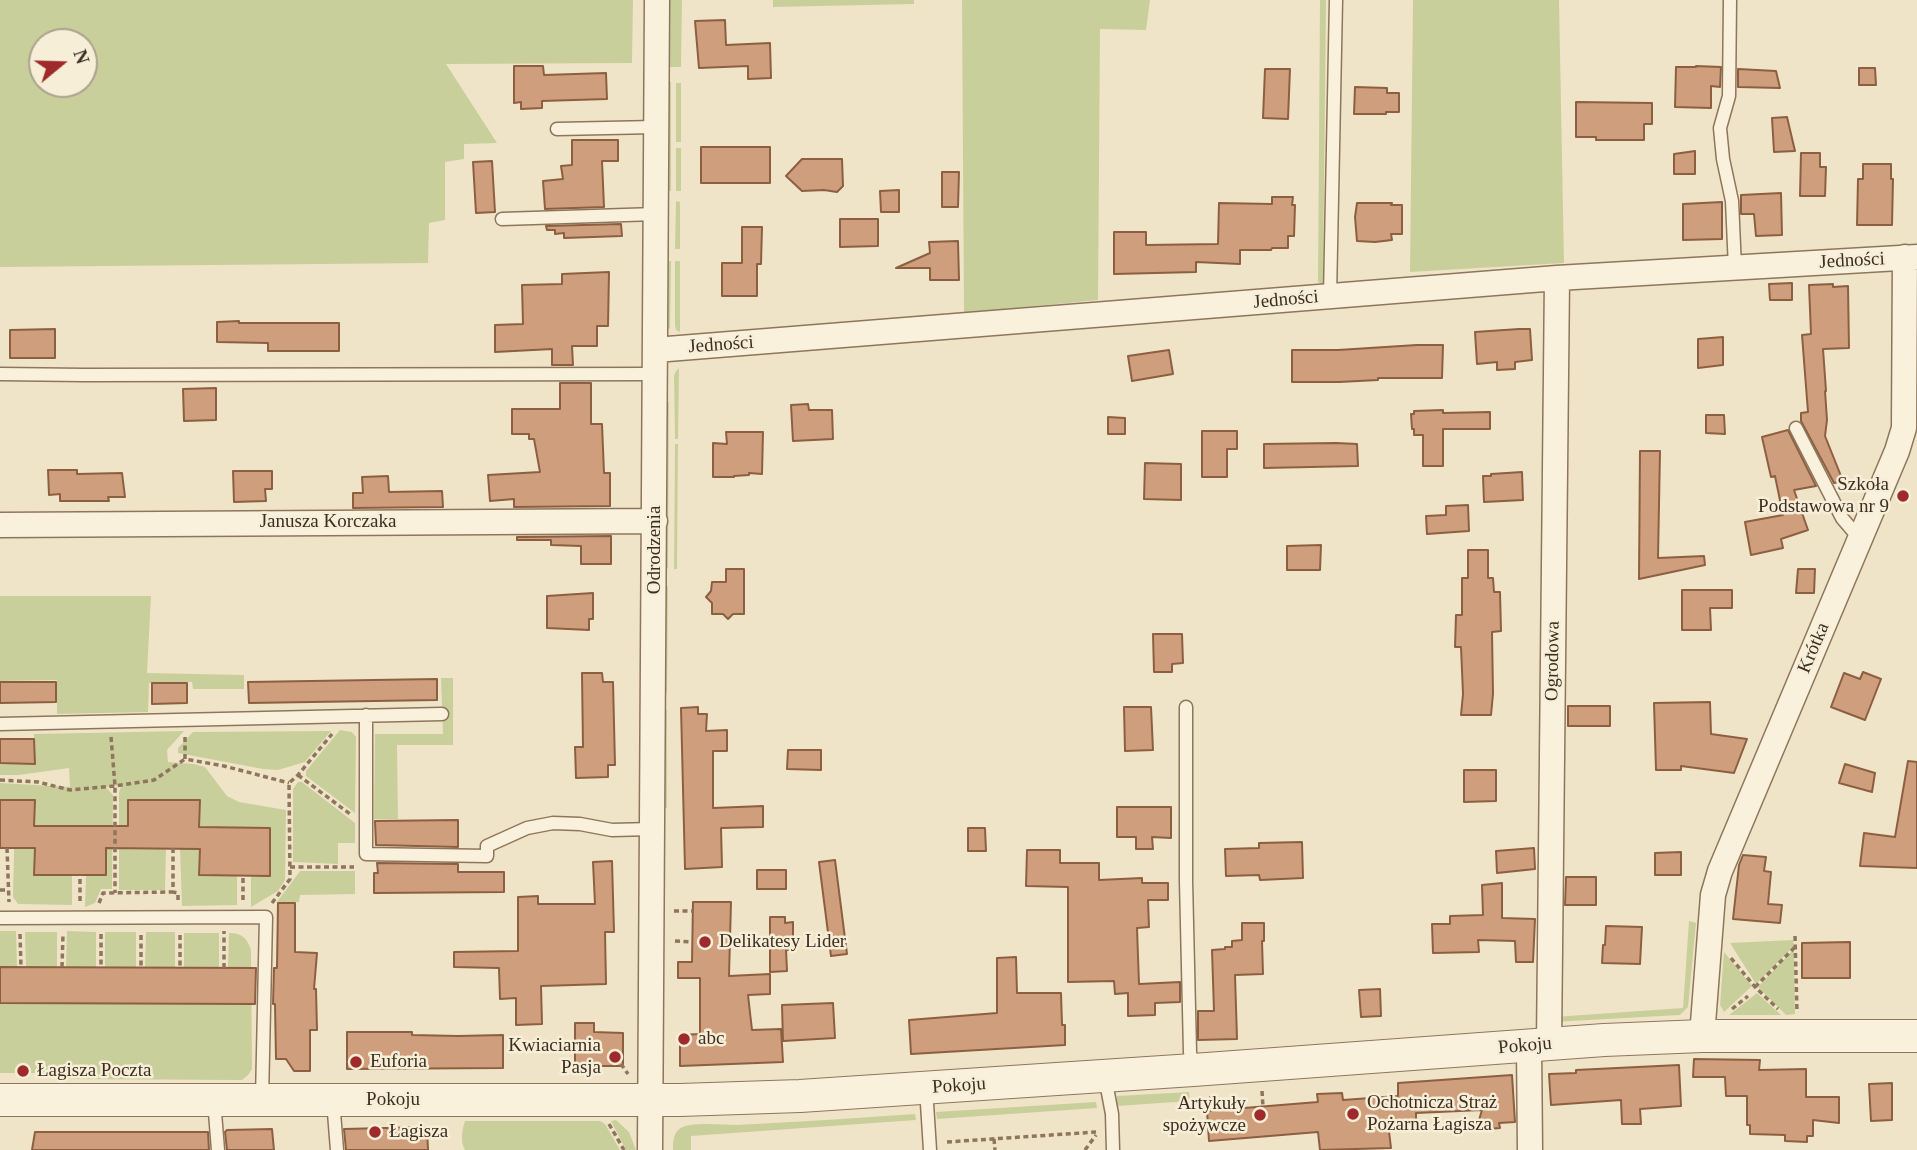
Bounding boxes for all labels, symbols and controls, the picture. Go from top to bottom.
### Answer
north arrow [28,28,98,98]
text: N [69,47,94,67]
street label: Jedności [1819,248,1885,274]
street label: Jedności [1252,286,1320,314]
street label: Jedności [688,331,754,359]
place label: Szkoła Podstawowa nr 9 [1758,474,1889,518]
marker: Szkoła Podstawowa nr 9 [1895,488,1911,504]
street label: Odrodzenia [644,506,666,594]
street label: Janusza Korczaka [260,511,396,533]
street label: Krótka [1793,619,1835,677]
street label: Ogrodowa [1541,621,1565,701]
place label: Delikatesy Lider [719,931,846,953]
marker: Delikatesy Lider [697,934,713,950]
place label: abc [698,1028,724,1050]
marker: abc [676,1031,692,1047]
street label: Pokoju [1497,1032,1553,1060]
place label: Kwiaciarnia Pasja [508,1035,601,1079]
marker: Kwiaciarnia Pasja [607,1049,623,1065]
place label: Euforia [370,1051,427,1073]
marker: Euforia [348,1054,364,1070]
place label: Łagisza Poczta [37,1060,151,1082]
marker: Łagisza Poczta [15,1063,31,1079]
street label: Pokoju [931,1073,987,1099]
street label: Pokoju [366,1089,420,1111]
place label: Ochotnicza Straż Pożarna Łagisza [1367,1092,1497,1136]
place label: Artykuły spożywcze [1163,1093,1246,1137]
marker: Ochotnicza Straż Pożarna Łagisza [1345,1106,1361,1122]
marker: Artykuły spożywcze [1252,1107,1268,1123]
place label: Łagisza [389,1121,448,1143]
marker: Łagisza [367,1124,383,1140]

